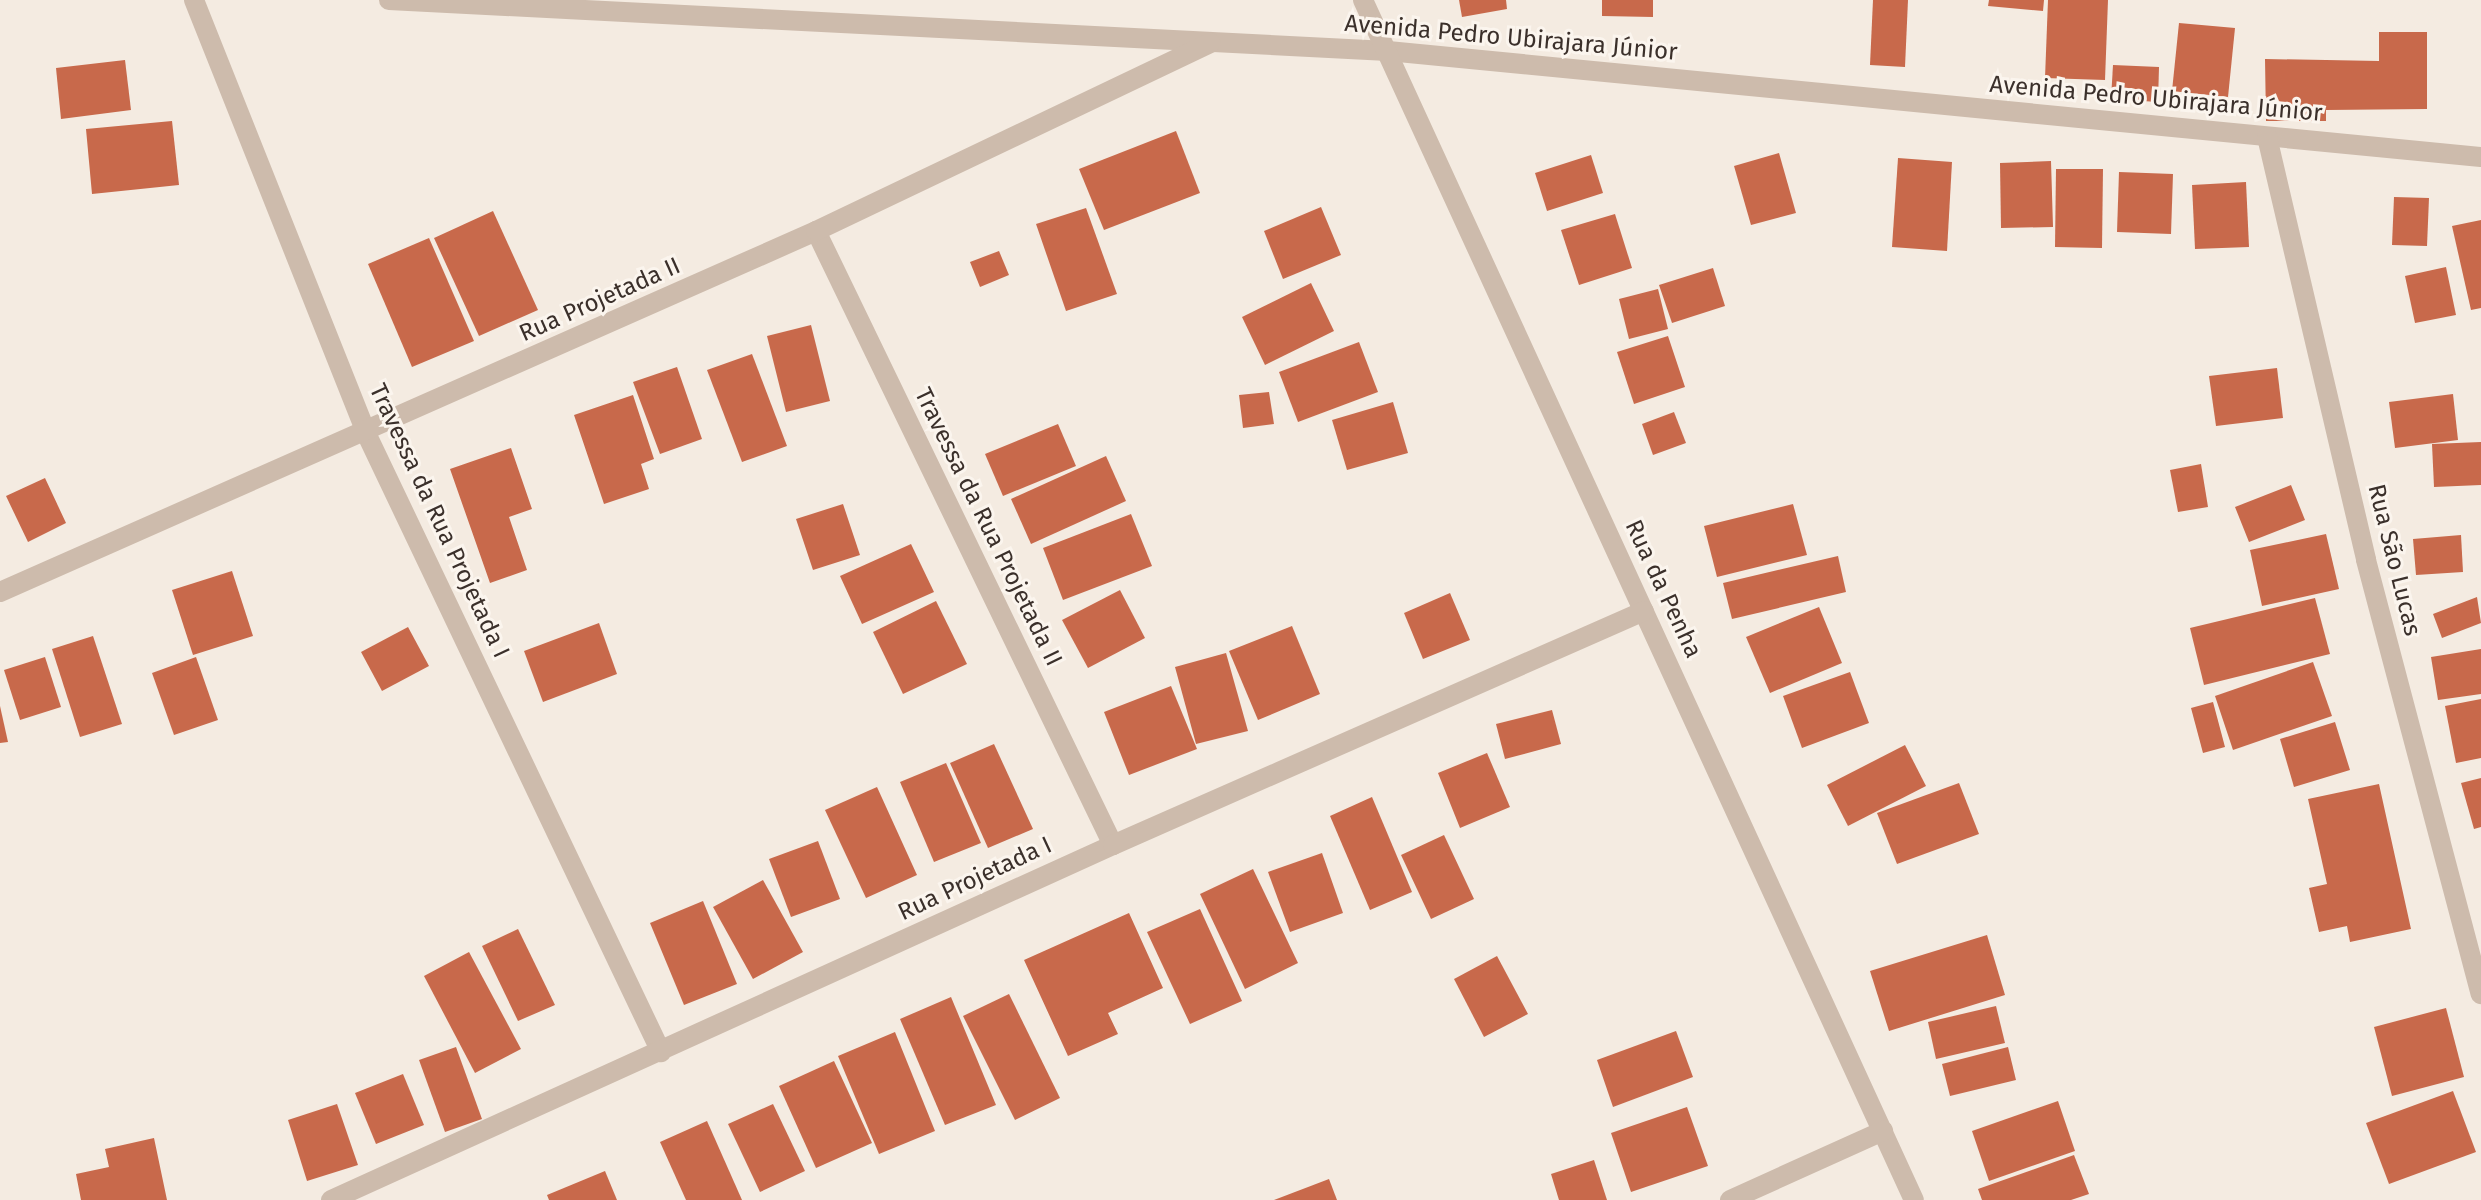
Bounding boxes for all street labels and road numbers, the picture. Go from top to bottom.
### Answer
street label: Avenida Pedro Ubirajara Júnior [1343,9,1679,67]
street label: Avenida Pedro Ubirajara Júnior [1988,70,2324,128]
street label: Rua Projetada II [515,252,685,348]
street label: Travessa da Rua Projetada I [363,379,515,663]
street label: Travessa da Rua Projetada II [908,383,1068,671]
street label: Rua São Lucas [2361,481,2427,639]
street label: Rua da Penha [1618,515,1708,663]
street label: Rua Projetada I [894,831,1056,927]

